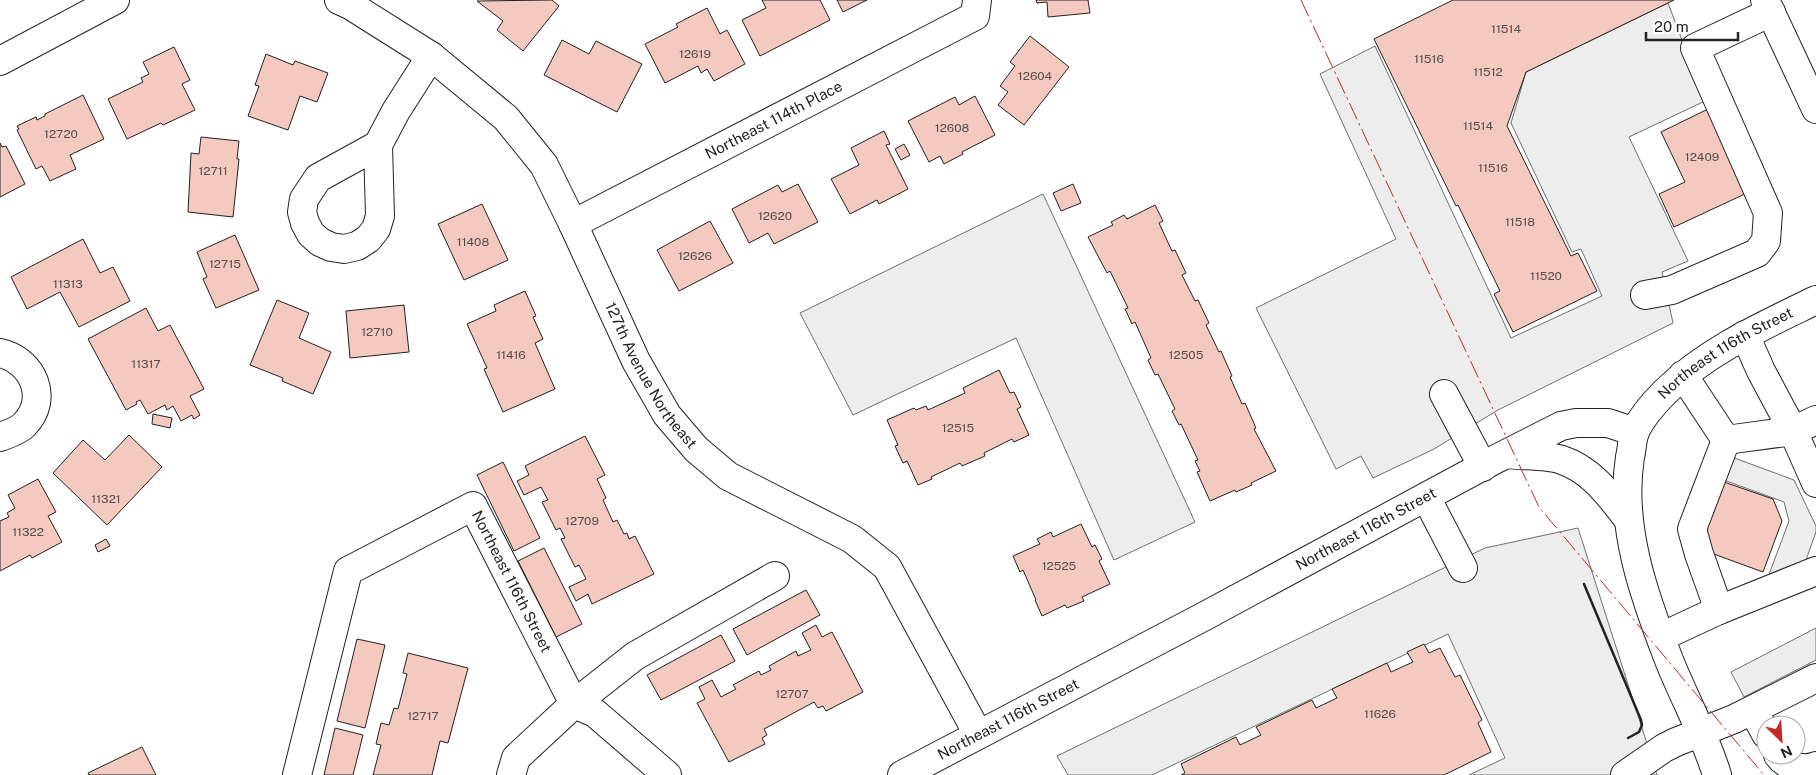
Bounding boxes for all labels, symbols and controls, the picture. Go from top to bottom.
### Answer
scale bar [1646,10,1738,42]
text: 20 m [1654,18,1689,35]
house number: 11514 [1491,22,1521,36]
house number: 12619 [679,47,711,61]
house number: 11516 [1414,52,1444,66]
house number: 11512 [1473,65,1503,79]
house number: 12604 [1018,69,1053,83]
street label: Northeast 114th Place [702,77,845,162]
house number: 11514 [1463,119,1493,133]
house number: 12608 [935,121,969,135]
house number: 12720 [44,127,78,141]
house number: 12409 [1685,150,1719,164]
house number: 11516 [1478,161,1508,175]
house number: 12711 [198,164,228,178]
house number: 12620 [758,209,792,223]
house number: 11518 [1505,215,1535,229]
house number: 11408 [457,235,489,249]
house number: 12626 [678,249,712,263]
house number: 12715 [209,257,241,271]
house number: 11520 [1530,269,1562,283]
house number: 11313 [53,277,83,291]
street label: 127th Avenue Northeast [602,299,701,452]
street label: Northeast 116th Street [1654,304,1795,402]
house number: 12710 [361,325,393,339]
house number: 11416 [496,348,526,362]
house number: 12505 [1169,348,1204,362]
house number: 11317 [131,357,161,371]
house number: 12515 [942,421,974,435]
street label: Northeast 116th Street [1293,484,1439,573]
house number: 11321 [91,492,121,506]
street label: Northeast 116th Street [469,508,555,655]
house number: 12709 [565,514,599,528]
house number: 11322 [12,525,44,539]
house number: 12525 [1042,559,1077,573]
street label: Northeast 116th Street [935,675,1082,763]
house number: 12707 [775,687,809,701]
house number: 11626 [1364,707,1396,721]
house number: 12717 [407,709,439,723]
north arrow [1756,715,1806,765]
text: N [1778,742,1795,761]

